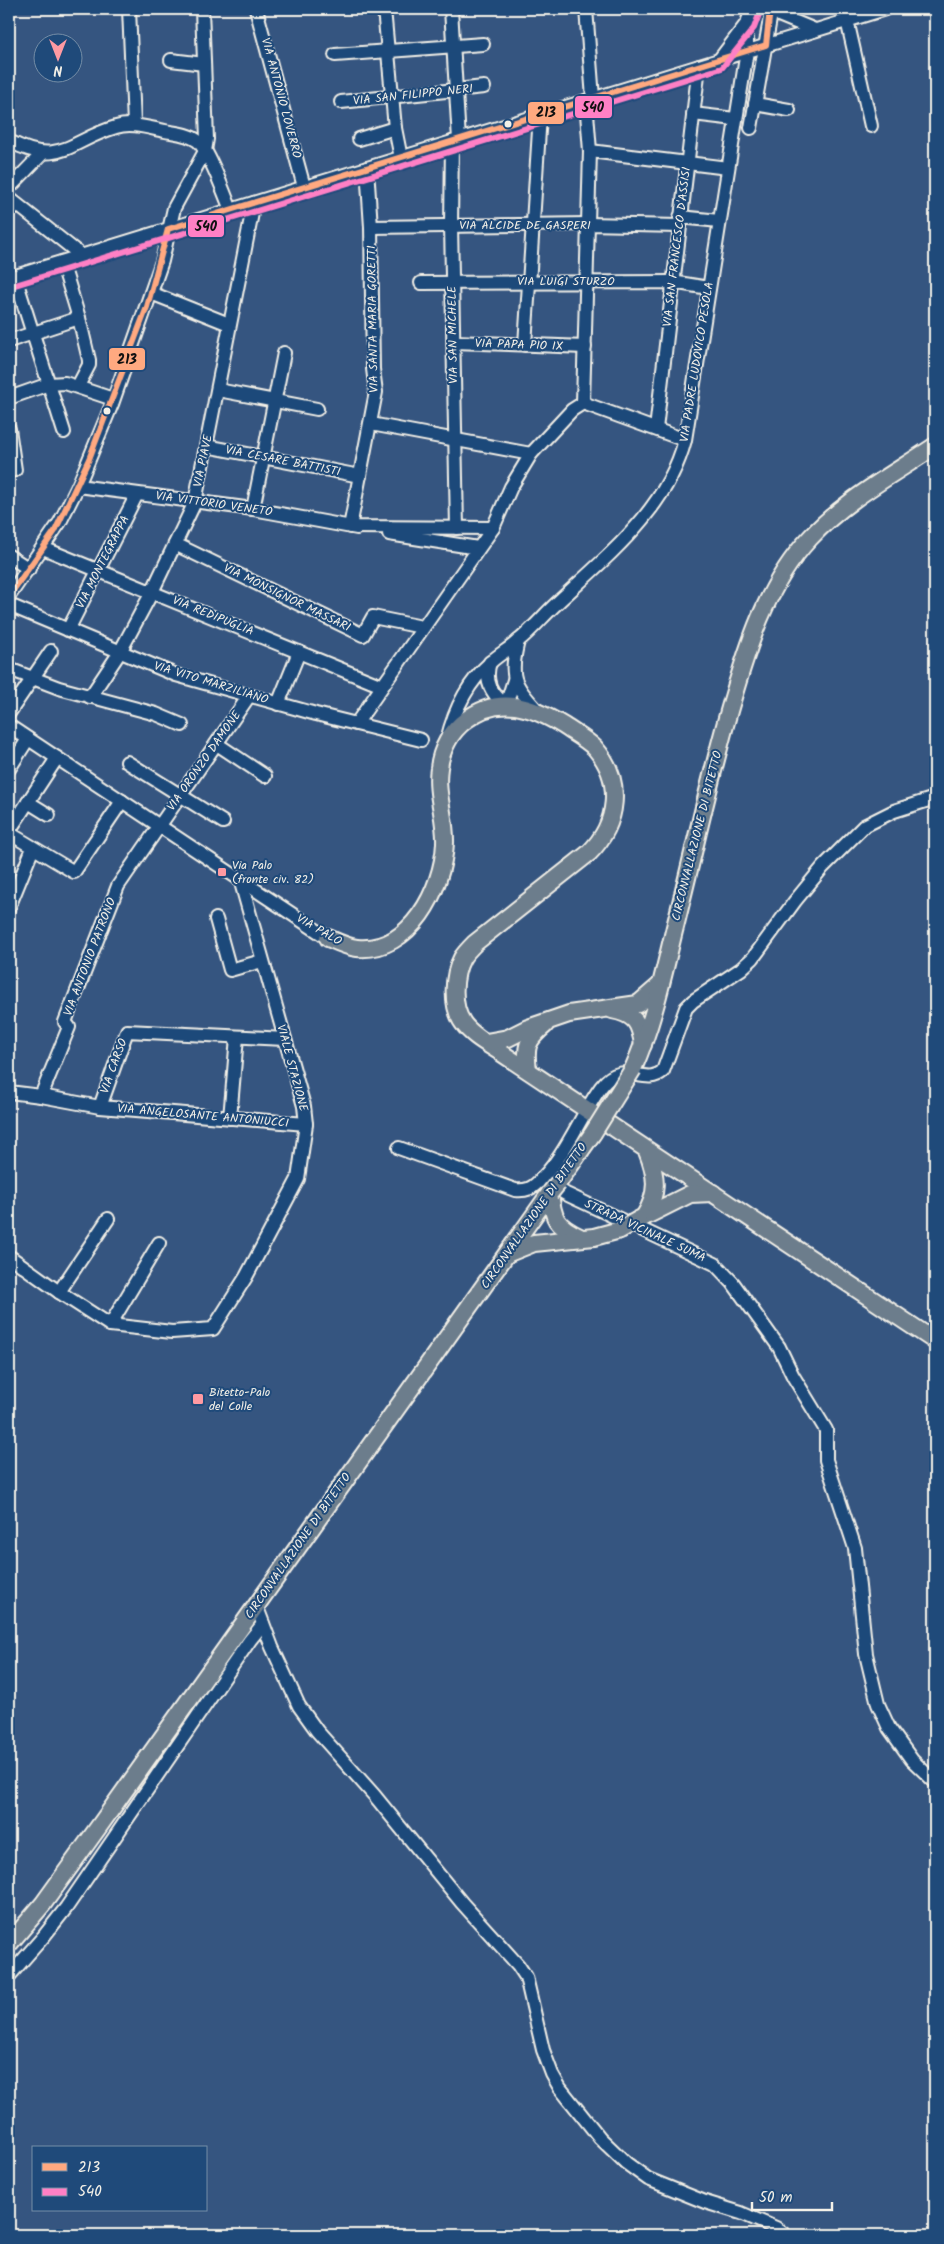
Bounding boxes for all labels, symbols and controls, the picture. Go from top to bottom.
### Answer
north arrow [32,32,82,82]
street label: VIA ANTONIO LOVERRO [256,36,306,161]
text: N [53,59,62,81]
street label: VIA SAN FILIPPO NERI [352,79,474,111]
line badge: 540 [574,95,613,119]
text: 540 [581,97,605,119]
line badge: 213 [527,101,565,125]
text: 213 [536,102,556,124]
unlabelled marker [503,119,513,129]
street label: VIA SAN FRANCESCO D'ASSISI [658,166,696,328]
line badge: 540 [187,214,225,238]
text: 540 [194,216,218,238]
street label: VIA ALCIDE DE GASPERI [459,216,591,235]
street label: VIA SANTA MARIA GORETTI [362,245,384,393]
street label: VIA LUIGI STURZO [517,272,615,291]
street label: VIA PADRE LUDOVICO PESOLA [675,281,719,443]
street label: VIA SAN MICHELE [443,285,463,384]
street label: VIA PAPA PIO IX [475,334,564,356]
line badge: 213 [108,347,146,371]
text: 213 [117,349,137,371]
unlabelled marker [102,406,112,416]
street label: VIA PIAVE [188,432,218,489]
street label: VIA CESARE BATTISTI [224,441,342,482]
street label: VIA VITTORIO VENETO [154,486,274,522]
street label: VIA MONTEGRAPPA [71,512,135,612]
street label: VIA MONSIGNOR MASSARI [220,559,354,637]
street label: VIA REDIPUGLIA [169,591,257,641]
street label: VIA VITO MARZILIANO [151,657,271,710]
street label: VIA ORONZO DAMONE [162,706,246,815]
street label: CIRCONVALLAZIONE DI BITETTO [667,748,727,923]
place label: Via Palo (fronte civ. 82) [232,856,314,889]
marker: Via Palo (fronte civ. 82) [216,866,228,878]
street label: VIA ANTONIO PATRONO [59,894,122,1019]
street label: VIA PALO [293,909,346,951]
street label: VIALE STAZIONE [271,1022,313,1115]
street label: VIA CARSO [95,1035,133,1096]
street label: VIA ANGELOSANTE ANTONIUCCI [116,1099,290,1133]
street label: CIRCONVALLAZIONE DI BITETTO [476,1139,592,1293]
street label: STRADA VICINALE SUMA [581,1194,709,1268]
place label: Bitetto-Palo del Colle [209,1383,270,1416]
marker: Bitetto-Palo del Colle [191,1392,205,1406]
street label: CIRCONVALLAZIONE DI BITETTO [240,1469,356,1623]
legend [32,2146,208,2212]
text: 213 [78,2156,100,2180]
scale bar [752,2179,832,2211]
text: 540 [78,2180,102,2204]
text: 50 m [759,2186,793,2210]

